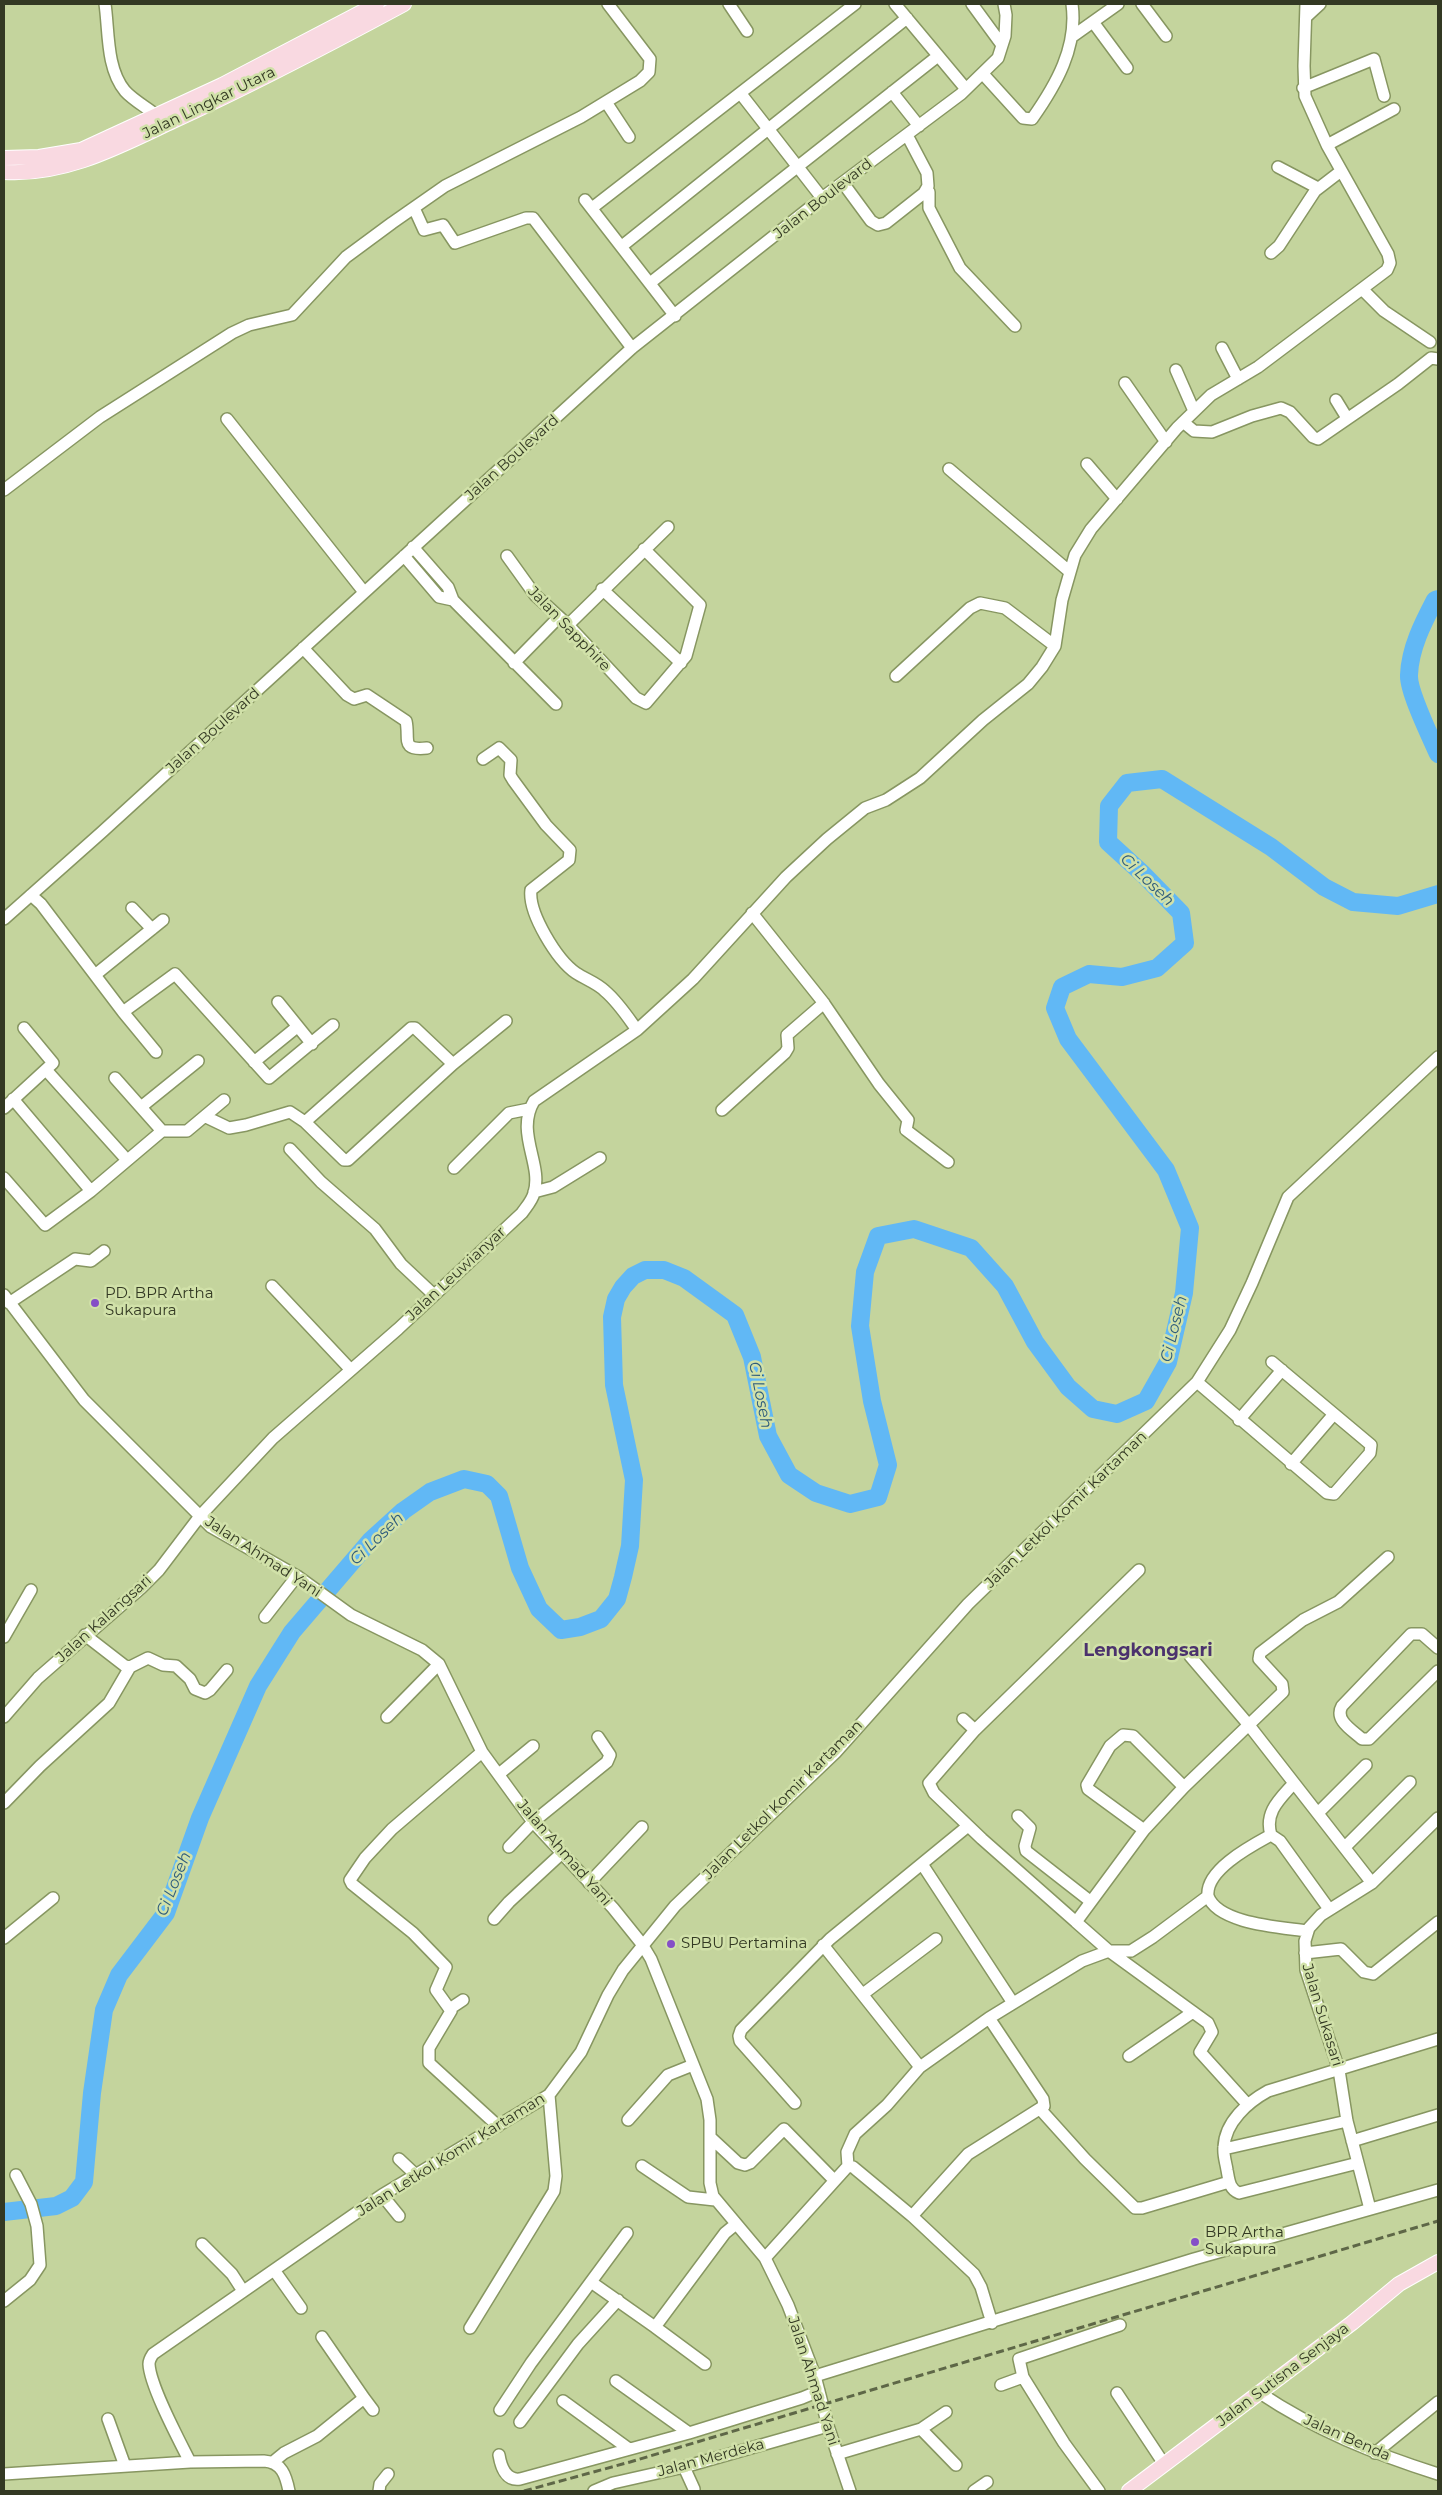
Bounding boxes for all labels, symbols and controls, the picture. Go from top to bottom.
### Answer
street label: Jalan Lingkar Utara [140,63,278,143]
street label: Jalan Boulevard [770,155,876,243]
street label: Jalan Boulevard [461,411,563,505]
street label: Jalan Sapphire [524,583,614,675]
street label: Jalan Boulevard [162,684,264,778]
water label: Ci Loseh [1116,850,1178,910]
street label: Jalan Leuwianyar [402,1223,510,1325]
place label: PD. BPR Artha Sukapura [105,1285,214,1320]
water label: Ci Loseh [1157,1294,1191,1364]
marker: PD. BPR Artha Sukapura [89,1297,101,1309]
water label: Ci Loseh [744,1360,776,1430]
street label: Jalan Letkol Komir Kartaman [981,1428,1151,1592]
water label: Ci Loseh [346,1509,408,1569]
street label: Jalan Ahmad Yani [202,1513,324,1601]
street label: Jalan Kalangsari [53,1571,155,1667]
district label: Lengkongsari [1083,1640,1213,1662]
street label: Jalan Letkol Komir Kartaman [700,1717,866,1883]
street label: Jalan Ahmad Yani [513,1796,615,1910]
water label: Ci Loseh [152,1849,196,1919]
place label: SPBU Pertamina [681,1935,807,1953]
marker: SPBU Pertamina [665,1938,677,1950]
street label: Jalan Sukasari [1298,1961,1346,2069]
street label: Jalan Letkol Komir Kartaman [354,2090,548,2220]
place label: BPR Artha Sukapura [1205,2224,1284,2259]
marker: BPR Artha Sukapura [1189,2236,1201,2248]
street label: Jalan Ahmad Yani [784,2314,842,2448]
street label: Jalan Sutisna Senjaya [1213,2319,1353,2431]
street label: Jalan Benda [1301,2411,1393,2465]
street label: Jalan Merdeka [656,2435,766,2481]

